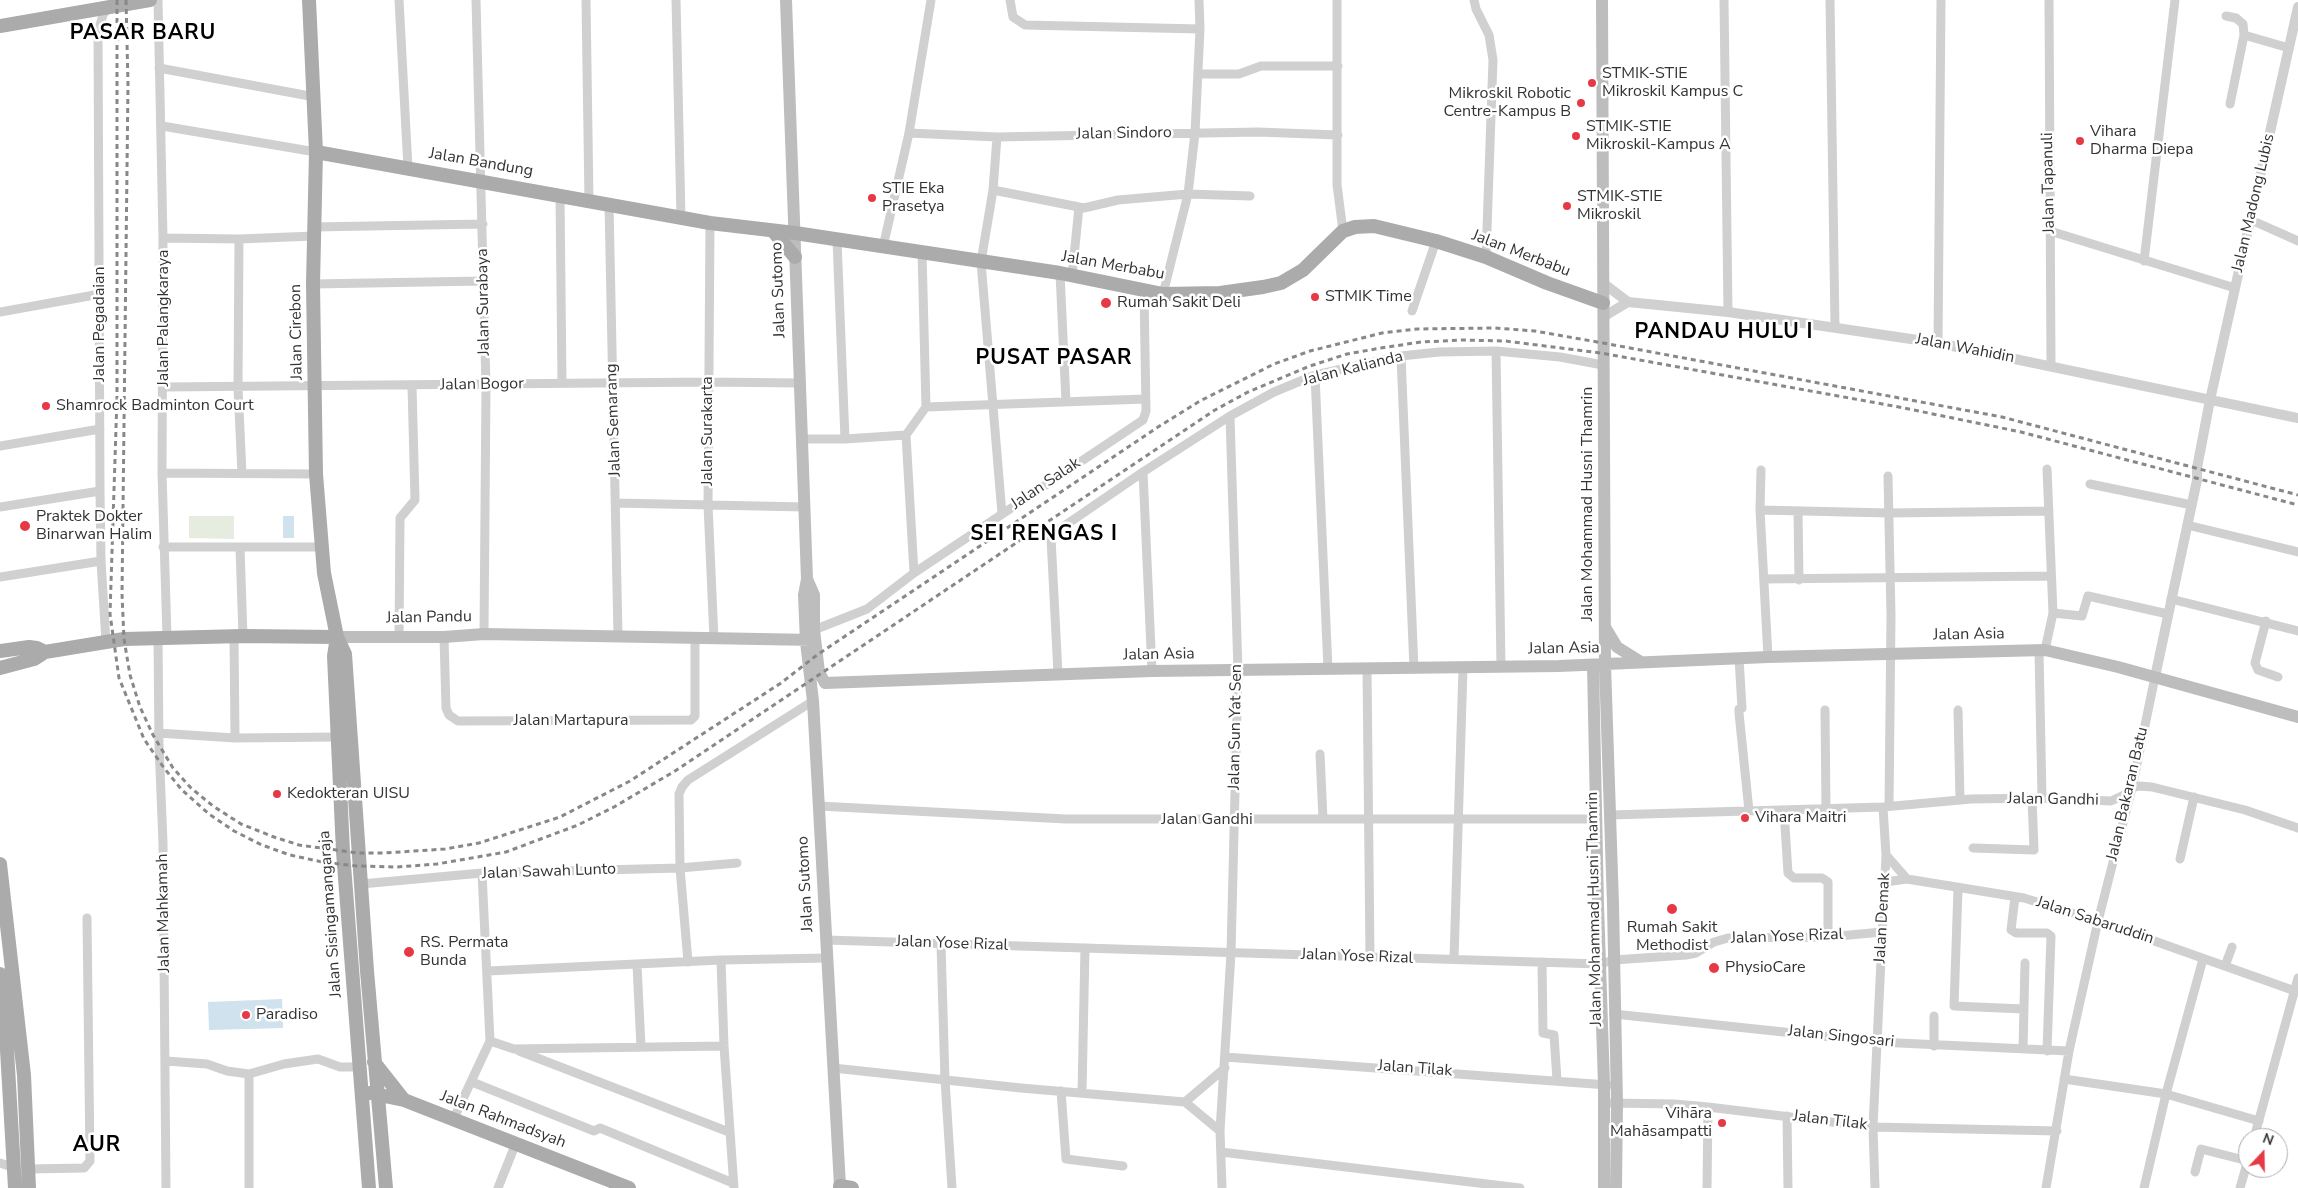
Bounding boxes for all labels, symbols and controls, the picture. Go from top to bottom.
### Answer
district label: PASAR BARU [69,21,217,47]
place label: STMIK-STIE Mikroskil Kampus C [1602,64,1743,102]
marker: STMIK-STIE Mikroskil Kampus C [1586,77,1598,89]
place label: Mikroskil Robotic Centre-Kampus B [1443,84,1571,122]
marker: Mikroskil Robotic Centre-Kampus B [1575,97,1587,109]
place label: STMIK-STIE Mikroskil-Kampus A [1586,117,1731,155]
place label: Vihara Dharma Diepa [2090,122,2193,160]
street label: Jalan Sindoro [1076,124,1172,144]
marker: STMIK-STIE Mikroskil-Kampus A [1570,130,1582,142]
street label: Jalan Tapanuli [2039,132,2059,234]
street label: Jalan Madong Lubis [2229,132,2279,274]
marker: Vihara Dharma Diepa [2074,135,2086,147]
street label: Jalan Bandung [428,144,534,182]
place label: STIE Eka Prasetya [882,179,945,217]
place label: STMIK-STIE Mikroskil [1577,187,1663,225]
marker: STIE Eka Prasetya [866,192,878,204]
marker: STMIK-STIE Mikroskil [1561,200,1573,212]
street label: Jalan Merbabu [1469,226,1573,282]
street label: Jalan Sutomo [768,242,790,338]
street label: Jalan Surabaya [473,248,495,356]
street label: Jalan Merbabu [1060,248,1166,284]
street label: Jalan Palangkaraya [154,250,174,386]
street label: Jalan Pegadaian [90,266,110,382]
street label: Jalan Cirebon [287,284,307,380]
place label: STMIK Time [1325,287,1412,307]
marker: STMIK Time [1309,291,1321,303]
place label: Rumah Sakit Deli [1117,293,1241,313]
marker: Rumah Sakit Deli [1099,296,1113,310]
district label: PANDAU HULU I [1633,320,1815,346]
street label: Jalan Wahidin [1914,330,2016,368]
district label: PUSAT PASAR [974,346,1134,372]
street label: Jalan Kalianda [1301,347,1405,391]
street label: Jalan Semarang [602,363,626,477]
street label: Jalan Bogor [440,375,524,395]
street label: Jalan Surakarta [698,376,718,486]
street label: Jalan Mohammad Husni Thamrin [1578,387,1598,621]
place label: Shamrock Badminton Court [56,396,254,416]
marker: Shamrock Badminton Court [40,400,52,412]
street label: Jalan Salak [1008,454,1084,514]
place label: Praktek Dokter Binarwan Halim [36,507,152,545]
marker: Praktek Dokter Binarwan Halim [18,519,32,533]
district label: SEI RENGAS I [969,522,1119,548]
street label: Jalan Pandu [386,608,472,628]
street label: Jalan Asia [1933,625,2005,645]
street label: Jalan Asia [1528,639,1600,659]
street label: Jalan Asia [1123,645,1195,665]
street label: Jalan Sun Yat Sen [1225,664,1247,790]
street label: Jalan Martapura [514,711,628,731]
street label: Jalan Bakaran Batu [2103,725,2153,863]
place label: Kedokteran UISU [287,784,410,804]
marker: Kedokteran UISU [271,788,283,800]
street label: Jalan Gandhi [2007,790,2099,810]
street label: Jalan Mohammad Husni Thamrin [1583,791,1607,1027]
place label: Vihara Maitri [1755,808,1846,828]
street label: Jalan Gandhi [1161,810,1253,830]
marker: Vihara Maitri [1739,812,1751,824]
street label: Jalan Sisingamangaraja [316,830,346,998]
street label: Jalan Sutomo [794,836,818,932]
street label: Jalan Mahkamah [153,853,175,973]
street label: Jalan Sawah Lunto [482,860,616,884]
street label: Jalan Demak [1871,872,1895,964]
street label: Jalan Sabaruddin [2034,893,2156,949]
marker: Rumah Sakit Methodist [1665,902,1679,916]
place label: Rumah Sakit Methodist [1627,918,1717,956]
street label: Jalan Yose Rizal [1730,925,1844,949]
street label: Jalan Yose Rizal [895,932,1009,956]
place label: RS. Permata Bunda [420,933,508,971]
marker: RS. Permata Bunda [402,945,416,959]
street label: Jalan Yose Rizal [1300,945,1414,969]
place label: PhysioCare [1725,958,1806,978]
marker: PhysioCare [1707,961,1721,975]
place label: Paradiso [256,1005,318,1025]
marker: Paradiso [240,1009,252,1021]
street label: Jalan Singosari [1787,1022,1895,1052]
street label: Jalan Tilak [1377,1057,1453,1081]
street label: Jalan Rahmadsyah [437,1087,569,1153]
place label: Vihāra Mahāsampatti [1610,1104,1712,1142]
street label: Jalan Tilak [1792,1107,1868,1135]
marker: Vihāra Mahāsampatti [1716,1117,1728,1129]
north arrow [2238,1128,2288,1178]
text: N [2260,1129,2276,1150]
district label: AUR [72,1133,122,1159]

